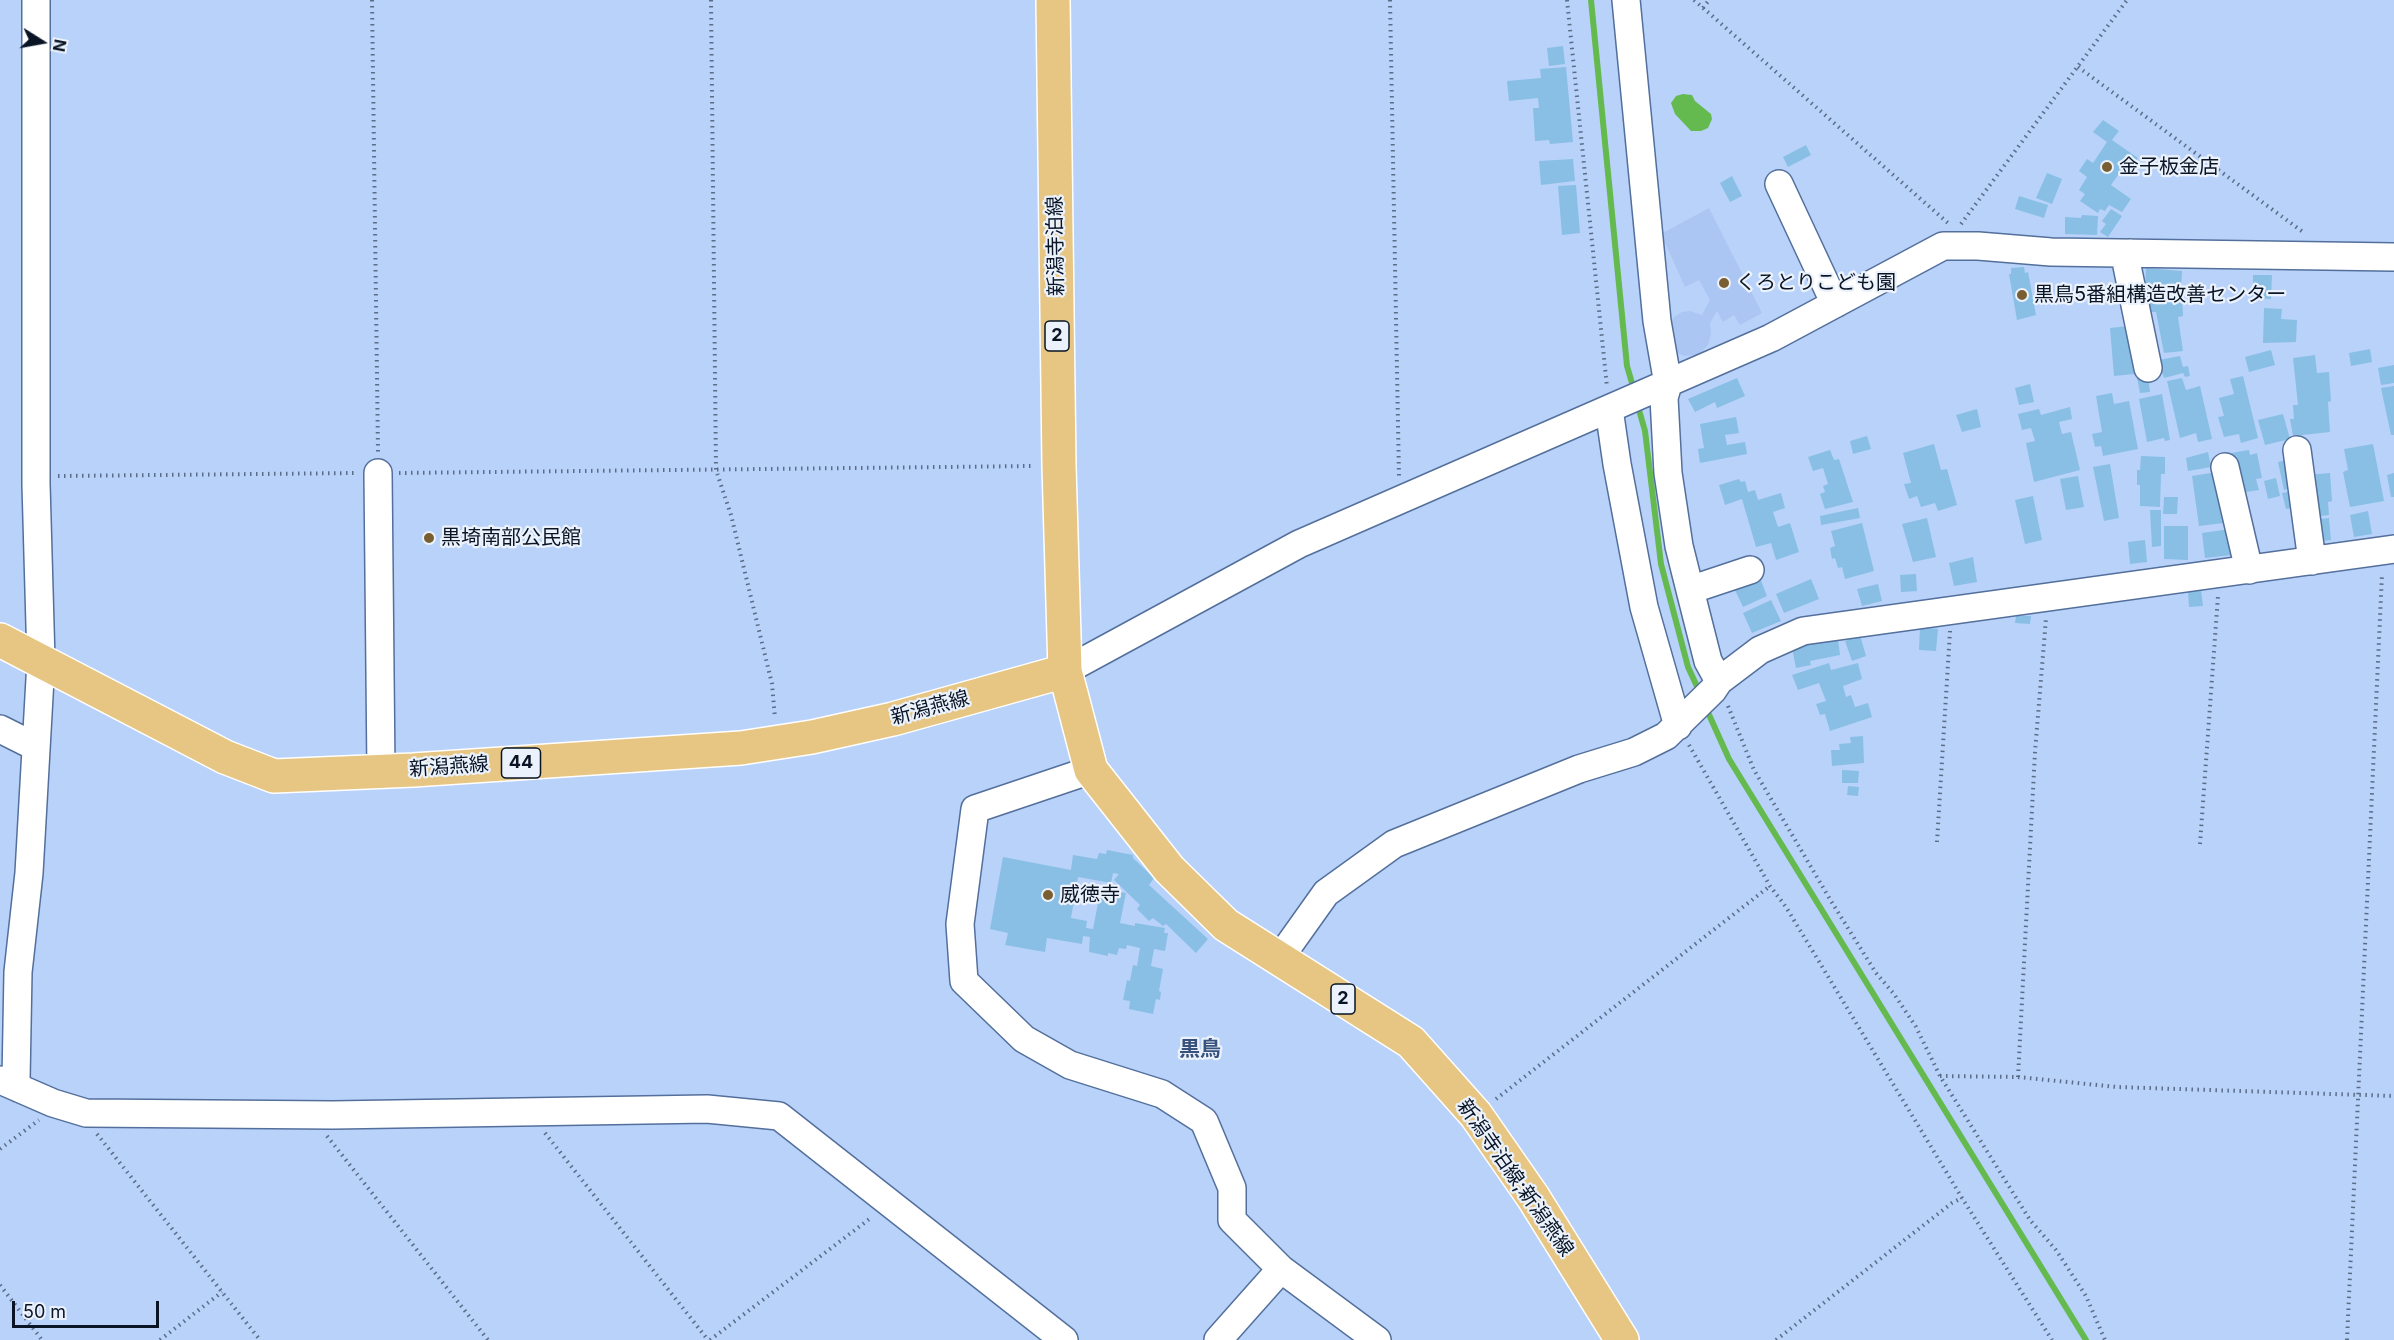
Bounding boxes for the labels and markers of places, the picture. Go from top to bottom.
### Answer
place label: 金子板金店 [2119,155,2219,179]
marker: 金子板金店 [2100,160,2114,174]
place label: くろとりこども園 [1736,271,1896,295]
marker: くろとりこども園 [1717,276,1731,290]
place label: 黒鳥5番組構造改善センター [2034,283,2286,307]
marker: 黒鳥5番組構造改善センター [2015,288,2029,302]
place label: 黒埼南部公民館 [441,526,581,550]
marker: 黒埼南部公民館 [422,531,436,545]
place label: 威徳寺 [1060,883,1120,907]
marker: 威徳寺 [1041,888,1055,902]

